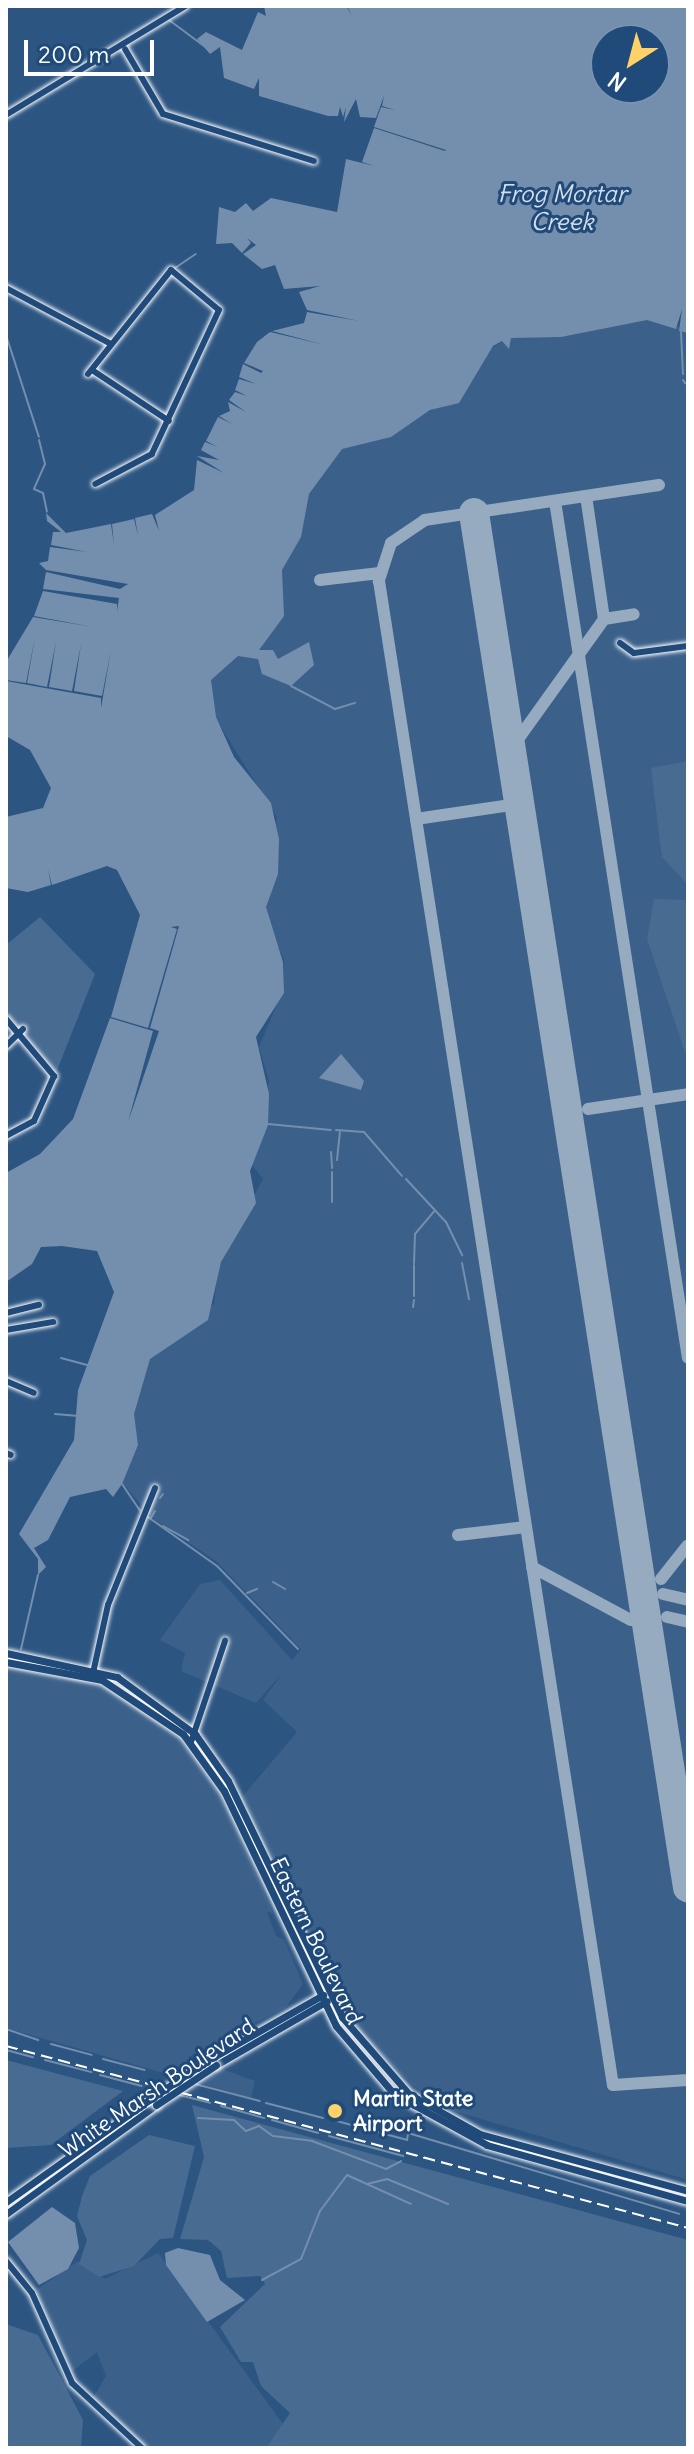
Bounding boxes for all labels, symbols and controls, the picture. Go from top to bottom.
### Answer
scale bar [28,24,158,74]
north arrow [590,24,670,104]
text: 200 m [38,39,110,69]
text: N [603,66,631,98]
water label: Frog Mortar Creek [498,180,626,236]
street label: Eastern Boulevard [264,1853,368,2029]
street label: White Marsh Boulevard [54,2013,260,2163]
place label: Martin State Airport [353,2085,473,2136]
marker: Martin State Airport [324,2100,346,2122]

